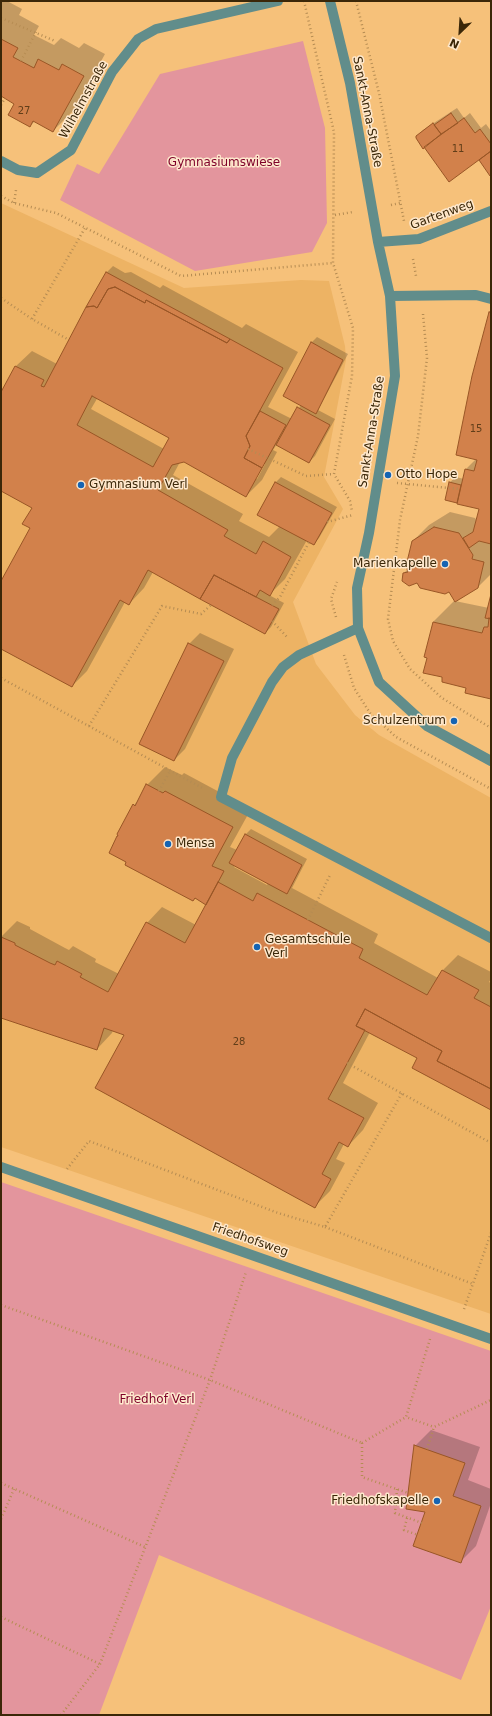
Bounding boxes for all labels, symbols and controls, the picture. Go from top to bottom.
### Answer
north arrow [440,12,480,52]
text: N [448,35,462,51]
street label: Sankt-Anna-Straße [349,55,385,169]
street label: Wilhelmstraße [57,59,111,141]
house number: 27 [18,105,30,117]
house number: 11 [452,143,464,155]
park label: Gymnasiumswiese [168,156,280,170]
street label: Gartenweg [408,197,476,233]
street label: Sankt-Anna-Straße [356,375,388,489]
house number: 15 [470,423,482,435]
place label: Otto Hope [396,468,457,482]
marker: Otto Hope [383,470,393,480]
place label: Gymnasium Verl [89,478,188,492]
marker: Gymnasium Verl [76,480,86,490]
place label: Marienkapelle [353,557,437,571]
marker: Marienkapelle [440,559,450,569]
place label: Schulzentrum [363,714,446,728]
marker: Schulzentrum [449,716,459,726]
place label: Mensa [176,837,215,851]
marker: Mensa [163,839,173,849]
place label: Gesamtschule Verl [265,933,350,961]
marker: Gesamtschule Verl [252,942,262,952]
house number: 28 [233,1036,245,1048]
street label: Friedhofsweg [210,1220,290,1260]
park label: Friedhof Verl [119,1393,195,1407]
place label: Friedhofskapelle [331,1494,429,1508]
marker: Friedhofskapelle [432,1496,442,1506]

